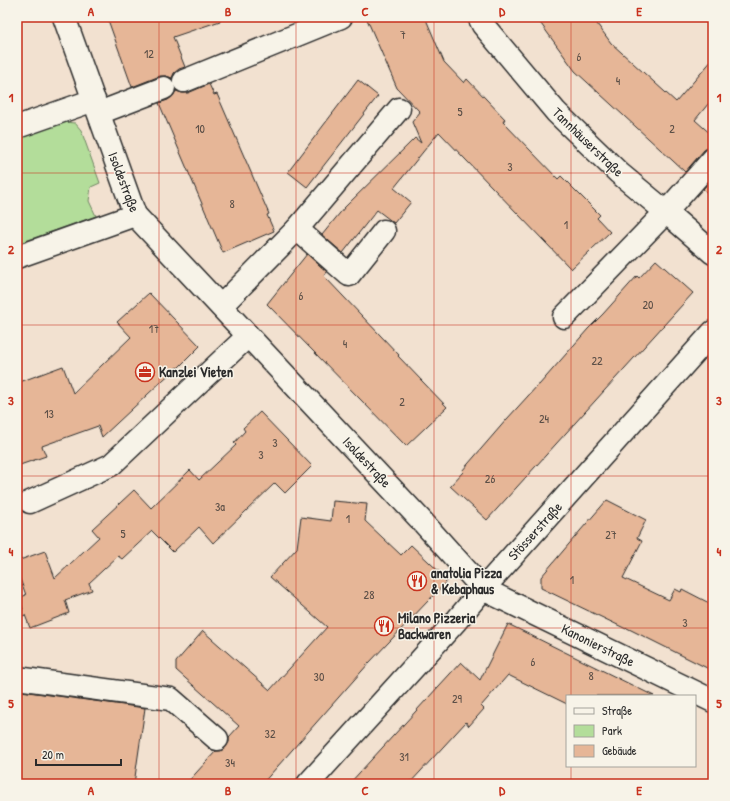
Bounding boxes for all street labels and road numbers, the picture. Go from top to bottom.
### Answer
street label: Tannhäuserstraße [548,103,628,181]
street label: Isoldestraße [103,149,145,215]
street label: Isoldestraße [338,432,396,492]
street label: Stösserstraße [503,497,567,565]
street label: Kanonierstraße [558,619,638,672]

